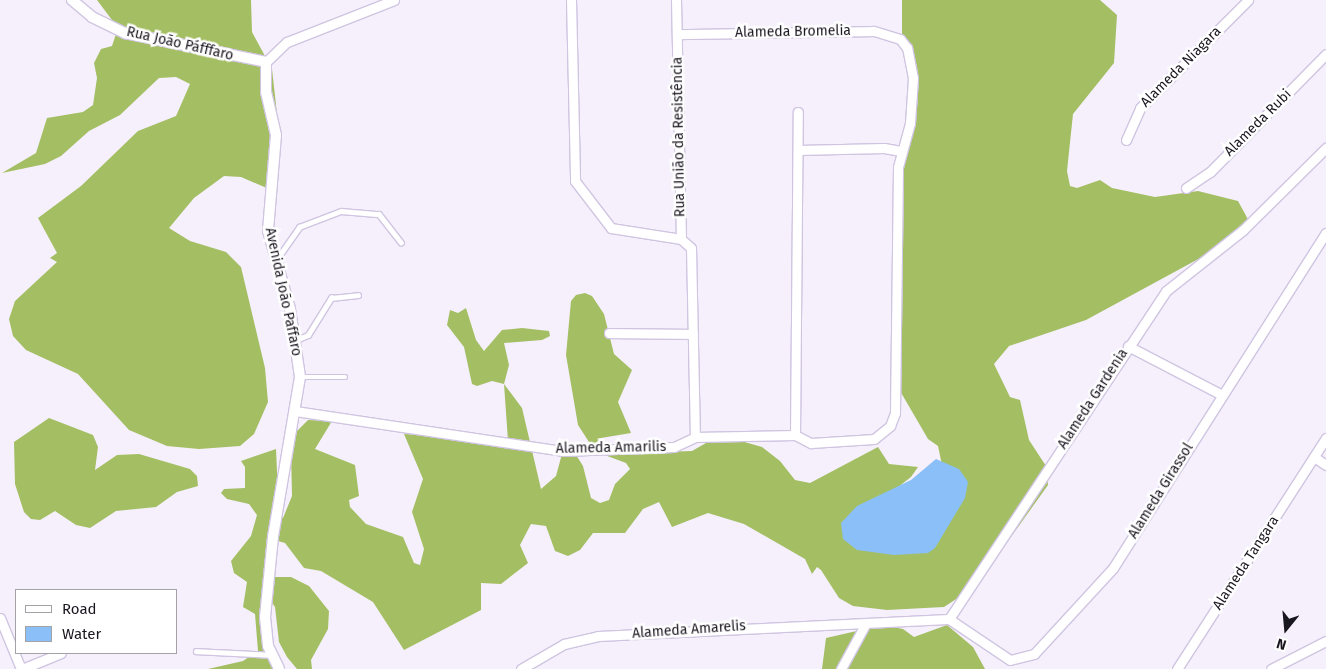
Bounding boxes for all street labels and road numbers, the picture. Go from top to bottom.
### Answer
street label: Alameda Bromelia [735,23,851,41]
street label: Alameda Niagara [1137,23,1225,111]
street label: Rua João Páfffaro [125,24,235,64]
street label: Rua União da Resistência [669,57,689,217]
street label: Alameda Rubi [1221,86,1295,160]
street label: Avenida João Paffaro [261,226,305,358]
street label: Alameda Gardenia [1054,346,1132,452]
street label: Alameda Amarilis [556,439,666,457]
street label: Alameda Girassol [1125,440,1197,542]
street label: Alameda Tangara [1209,513,1283,613]
street label: Alameda Amarelis [632,618,746,642]

